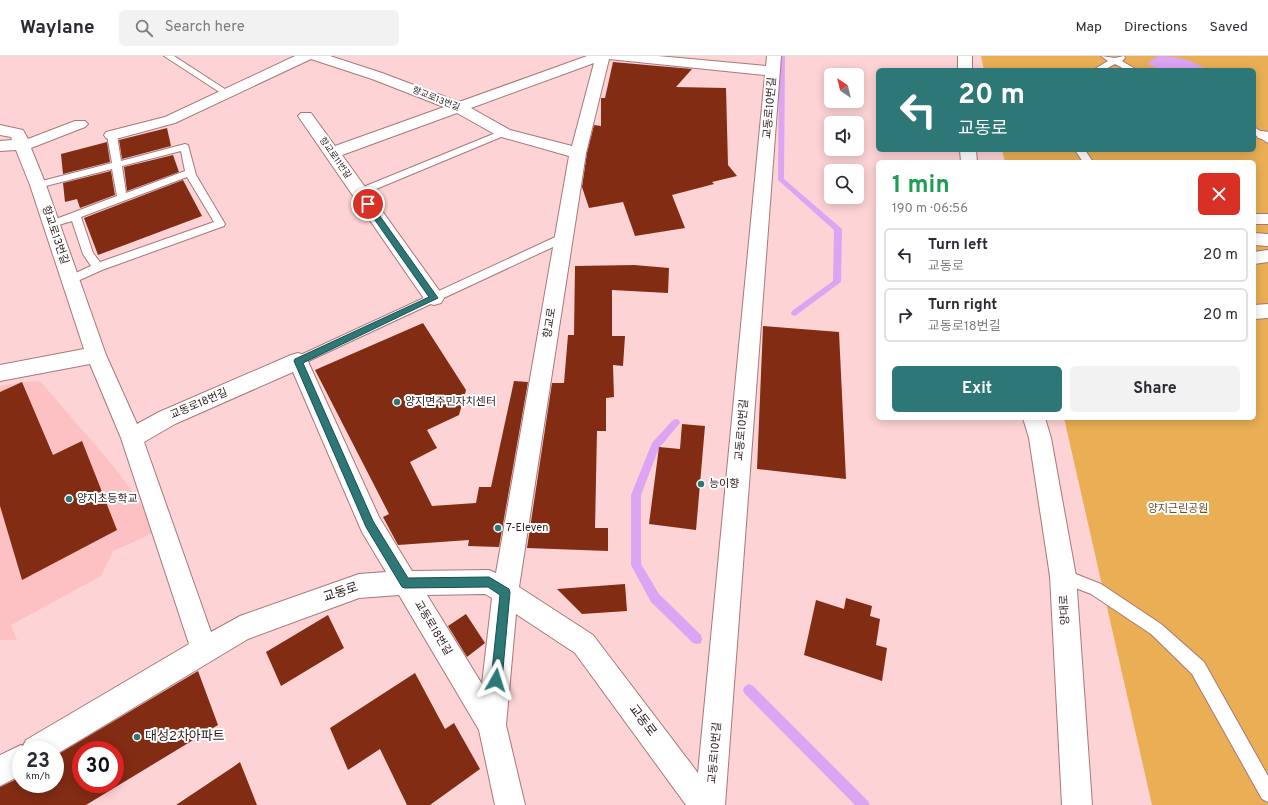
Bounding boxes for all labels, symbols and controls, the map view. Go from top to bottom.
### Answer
search box [119,10,399,46]
text: Waylane [20,16,95,40]
icon: search [133,17,155,39]
text: Search here [165,18,245,37]
text: Map [1076,19,1102,36]
text: Directions [1124,19,1188,36]
text: Saved [1210,19,1248,36]
north arrow [824,68,864,108]
map controls [824,68,864,204]
street label: 교동로10번길 [760,77,780,139]
text: 20 m [958,78,1025,114]
icon: left [892,84,944,136]
street label: 향교로13번길 [411,85,461,113]
button: sound [824,116,864,156]
text: 교동로 [958,118,1008,141]
street label: 향교로11번길 [317,135,353,181]
button: search [824,164,864,204]
text: 1 min [892,171,950,201]
button: close [1198,173,1240,215]
pin [351,187,385,221]
icon: arrive [357,193,379,215]
text: 190 m · 06:56 [892,201,968,217]
street label: 향교로13번길 [38,204,72,266]
text: Turn left [928,236,988,255]
icon: left [894,244,916,266]
text: 20 m [1203,246,1238,265]
text: 교동로 [928,259,964,275]
text: Turn right [928,296,997,315]
icon: right [894,304,916,326]
text: 20 m [1203,306,1238,325]
street label: 향교로 [541,307,559,339]
text: 교동로18번길 [928,319,1001,335]
button: Exit [892,366,1062,412]
button: Share [1070,366,1240,412]
street label: 교동로18번길 [168,386,230,422]
place label: 양지면주민자치센터 [405,395,496,409]
marker: 양지면주민자치센터 [392,397,402,407]
street label: 교동로10번길 [732,399,752,461]
place label: 능이향 [709,477,739,491]
marker: 능이향 [696,479,706,489]
place label: 양지초등학교 [77,492,138,506]
marker: 양지초등학교 [64,494,74,504]
park label: 양지근린공원 [1148,502,1208,516]
place label: 7-Eleven [506,521,548,535]
marker: 7-Eleven [493,523,503,533]
street label: 교동로 [321,580,361,606]
street label: 양대로 [1057,594,1073,626]
street label: 교동로18번길 [411,598,455,658]
position arrow [475,659,517,701]
street label: 교동로 [625,702,659,740]
street label: 교동로10번길 [705,722,725,784]
place label: 대성2차아파트 [145,729,225,745]
marker: 대성2차아파트 [132,732,142,742]
speed limit sign: 30 [72,741,124,793]
text: 23 [26,749,50,775]
text: km/h [26,770,50,783]

